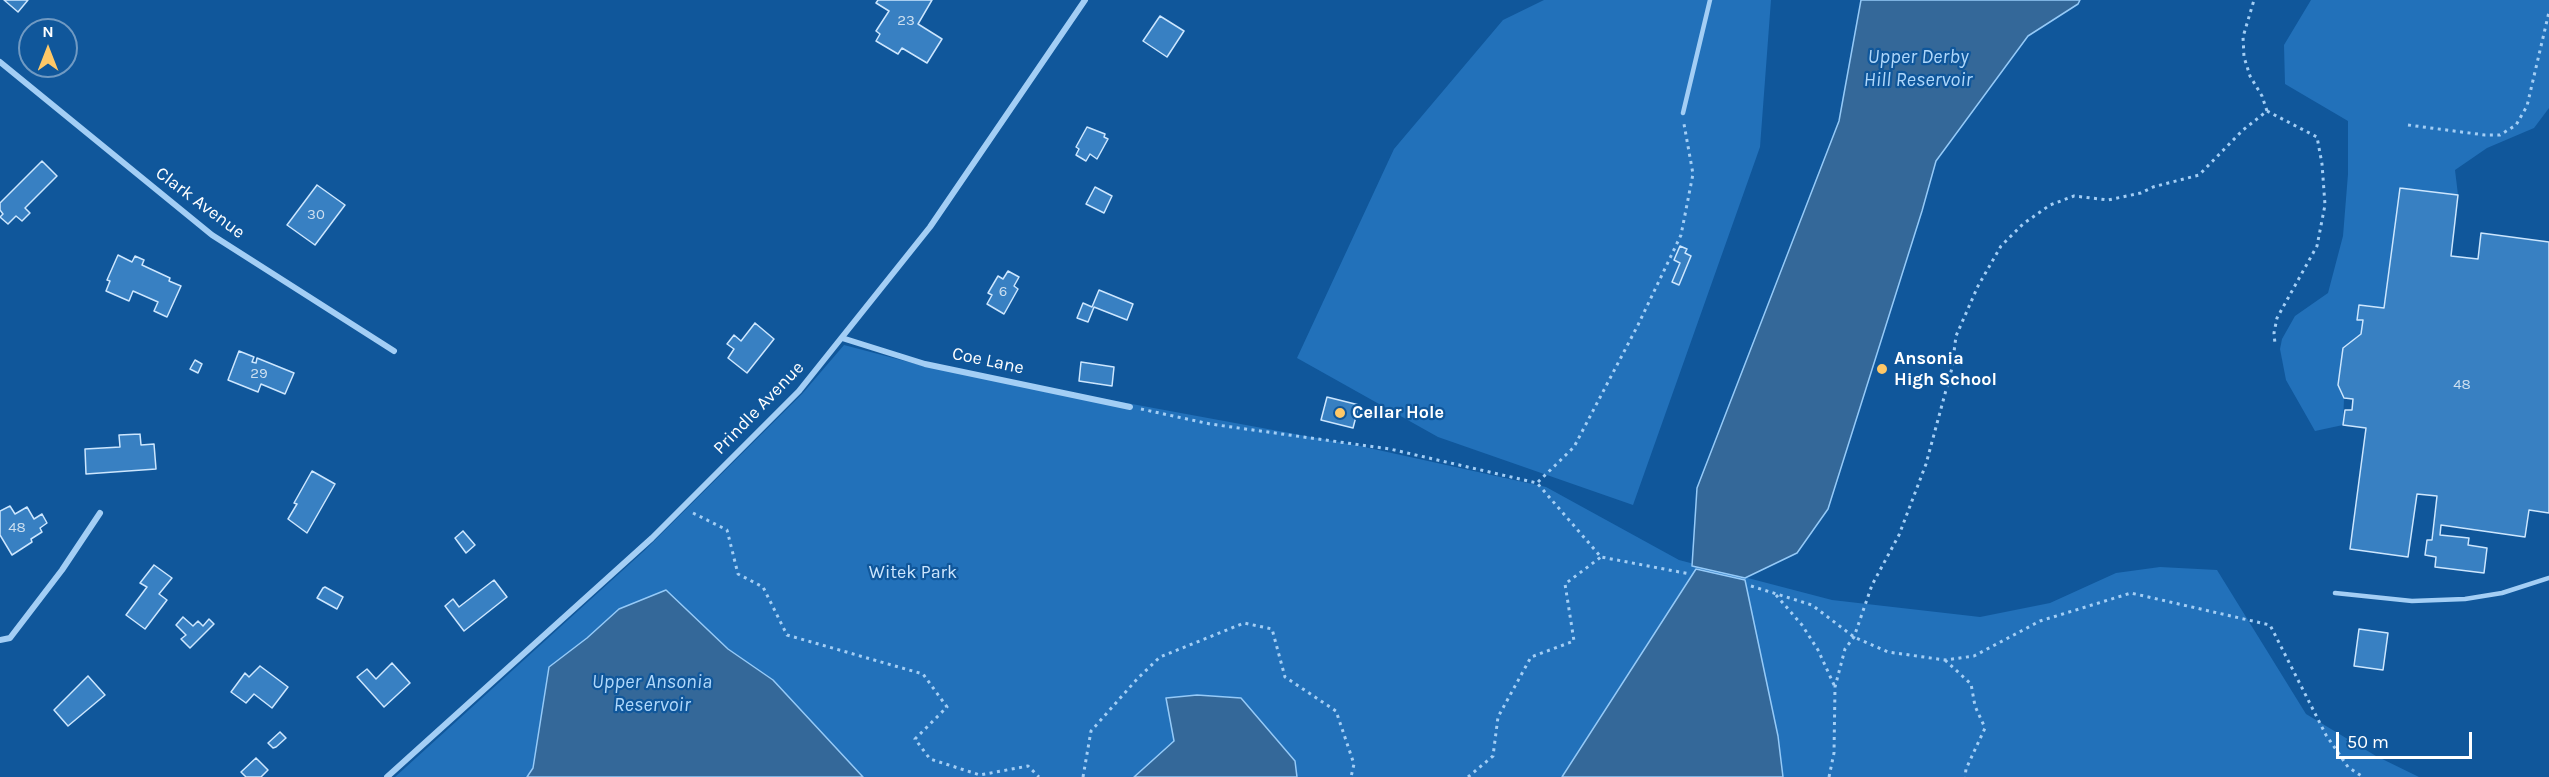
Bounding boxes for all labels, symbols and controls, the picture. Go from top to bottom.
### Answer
house number: 23 [897,12,915,30]
north arrow [18,18,78,78]
text: N [42,22,54,41]
water label: Upper Derby Hill Reservoir [1864,45,1972,92]
street label: Clark Avenue [151,162,249,244]
house number: 30 [307,206,325,224]
house number: 6 [999,283,1007,301]
street label: Coe Lane [950,343,1026,379]
place label: Ansonia High School [1894,348,1997,391]
street label: Prindle Avenue [709,357,809,459]
marker: Ansonia High School [1875,362,1889,376]
house number: 29 [250,365,268,383]
house number: 48 [2453,376,2471,394]
place label: Cellar Hole [1352,402,1444,424]
marker: Cellar Hole [1333,406,1347,420]
house number: 48 [8,519,26,537]
park label: Witek Park [869,562,957,584]
water label: Upper Ansonia Reservoir [592,670,712,717]
scale bar [2339,720,2476,758]
text: 50 m [2347,731,2389,753]

